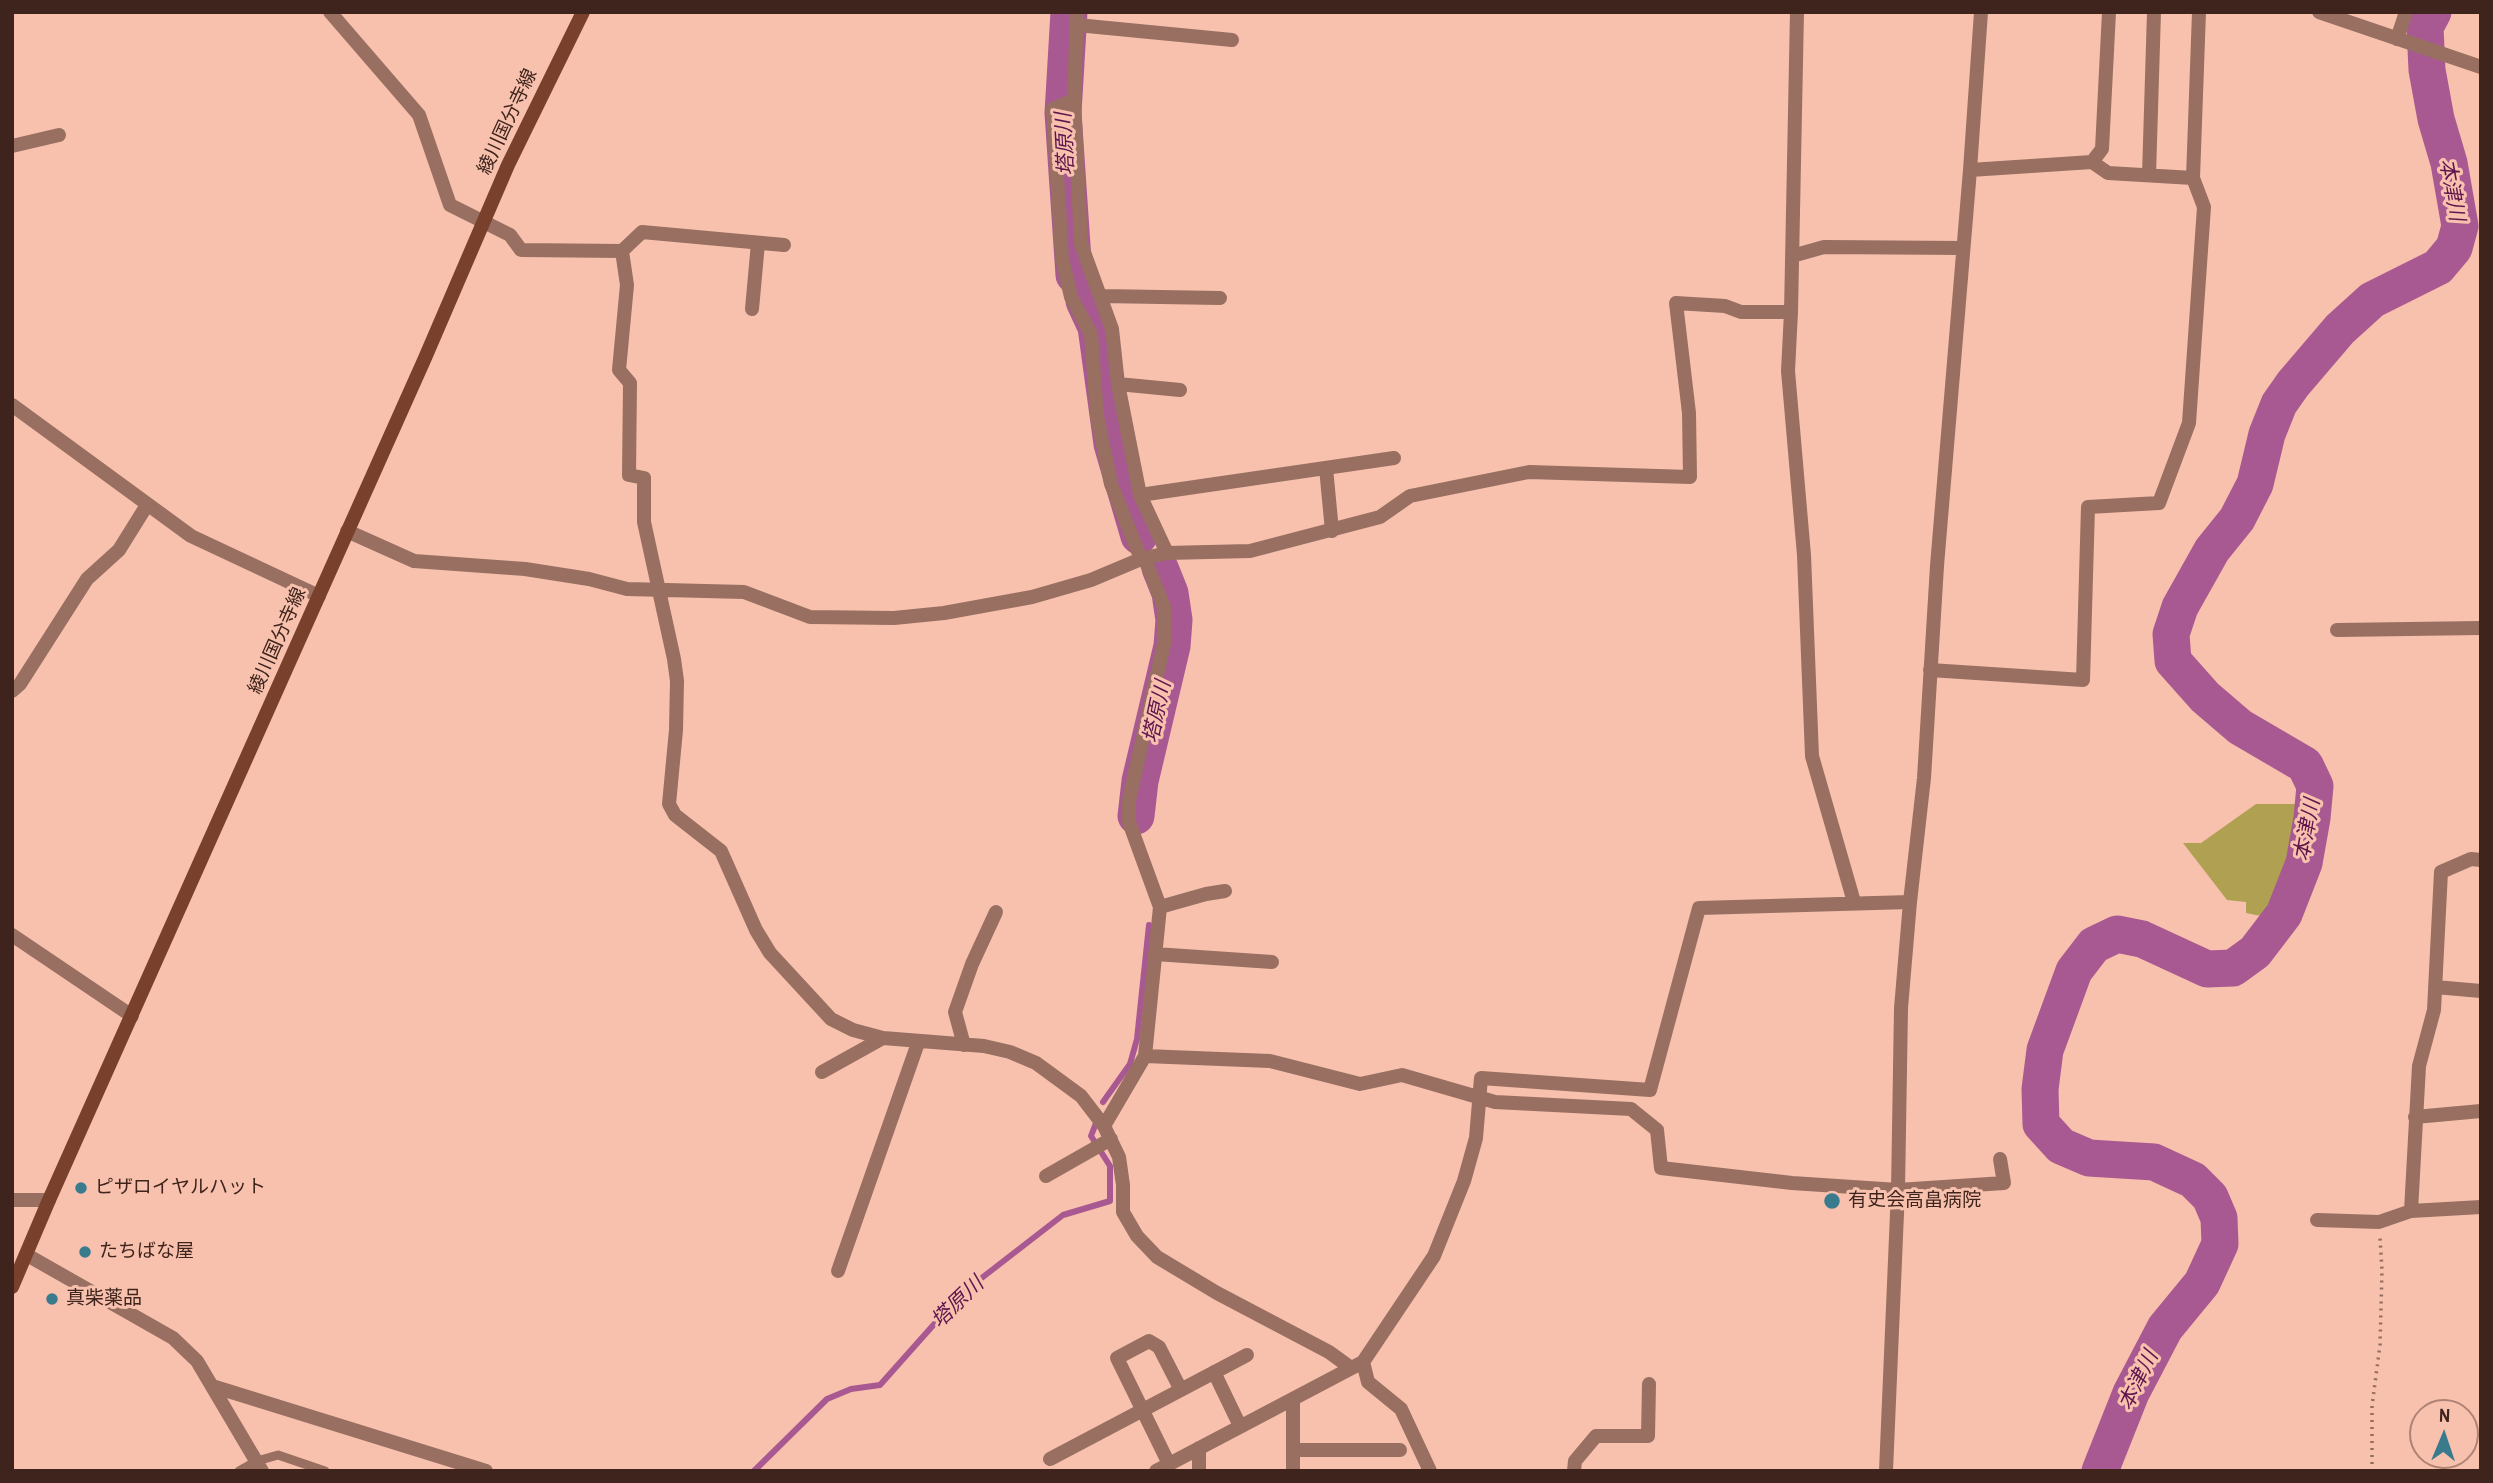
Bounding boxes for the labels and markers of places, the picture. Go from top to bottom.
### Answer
place label: ピザロイヤルハット [95,1177,266,1199]
marker: ピザロイヤルハット [73,1180,89,1196]
place label: 有史会高畠病院 [1848,1190,1981,1212]
marker: 有史会高畠病院 [1822,1191,1842,1211]
place label: たちばな屋 [99,1241,194,1263]
marker: たちばな屋 [77,1244,93,1260]
place label: 真柴薬品 [66,1288,142,1310]
marker: 真柴薬品 [44,1291,60,1307]

